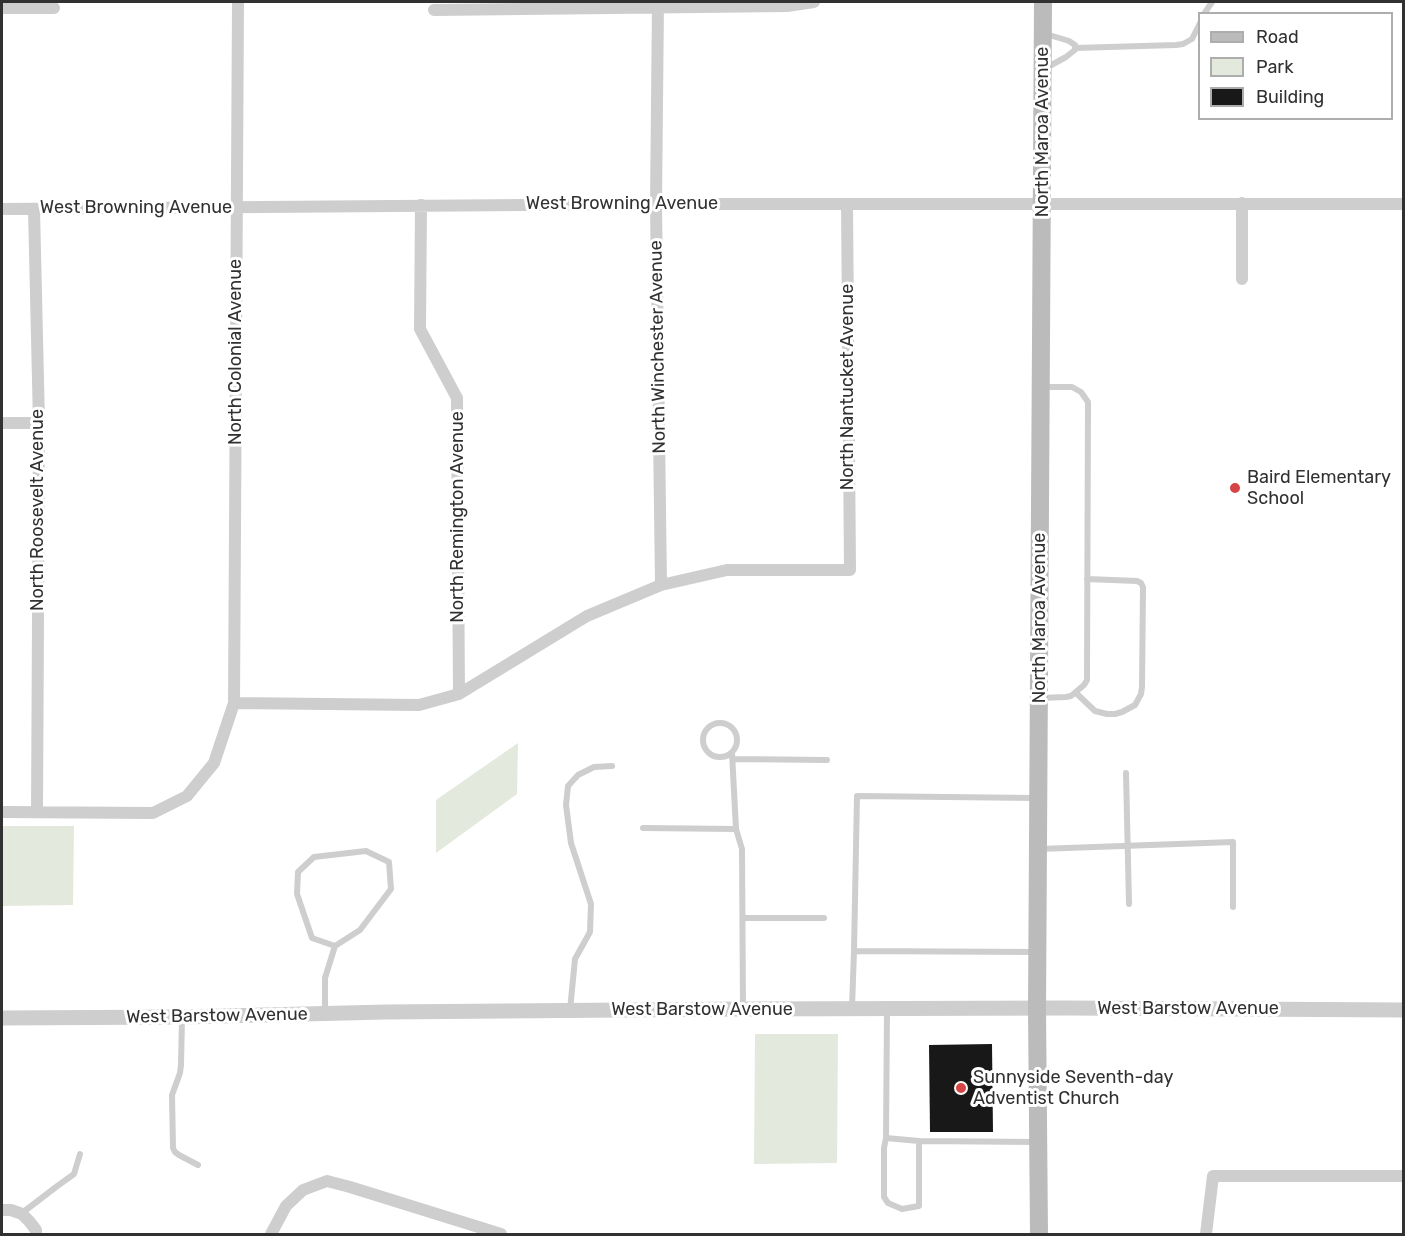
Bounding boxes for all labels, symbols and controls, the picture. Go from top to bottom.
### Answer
legend [1198,12,1393,120]
text: Road [1256,26,1299,48]
street label: North Maroa Avenue [1032,47,1054,217]
text: Park [1256,56,1293,78]
text: Building [1256,86,1324,108]
street label: West Browning Avenue [526,193,718,215]
street label: West Browning Avenue [40,197,232,219]
street label: North Winchester Avenue [645,240,671,454]
street label: North Colonial Avenue [225,259,247,445]
street label: North Nantucket Avenue [837,284,859,490]
street label: North Roosevelt Avenue [27,409,49,611]
street label: North Remington Avenue [447,411,469,623]
place label: Baird Elementary School [1247,467,1391,510]
marker: Baird Elementary School [1228,481,1242,495]
street label: North Maroa Avenue [1029,533,1051,703]
street label: West Barstow Avenue [1097,998,1279,1020]
street label: West Barstow Avenue [611,999,793,1021]
street label: West Barstow Avenue [126,1004,308,1028]
place label: Sunnyside Seventh-day Adventist Church [973,1067,1173,1110]
marker: Sunnyside Seventh-day Adventist Church [954,1081,968,1095]

